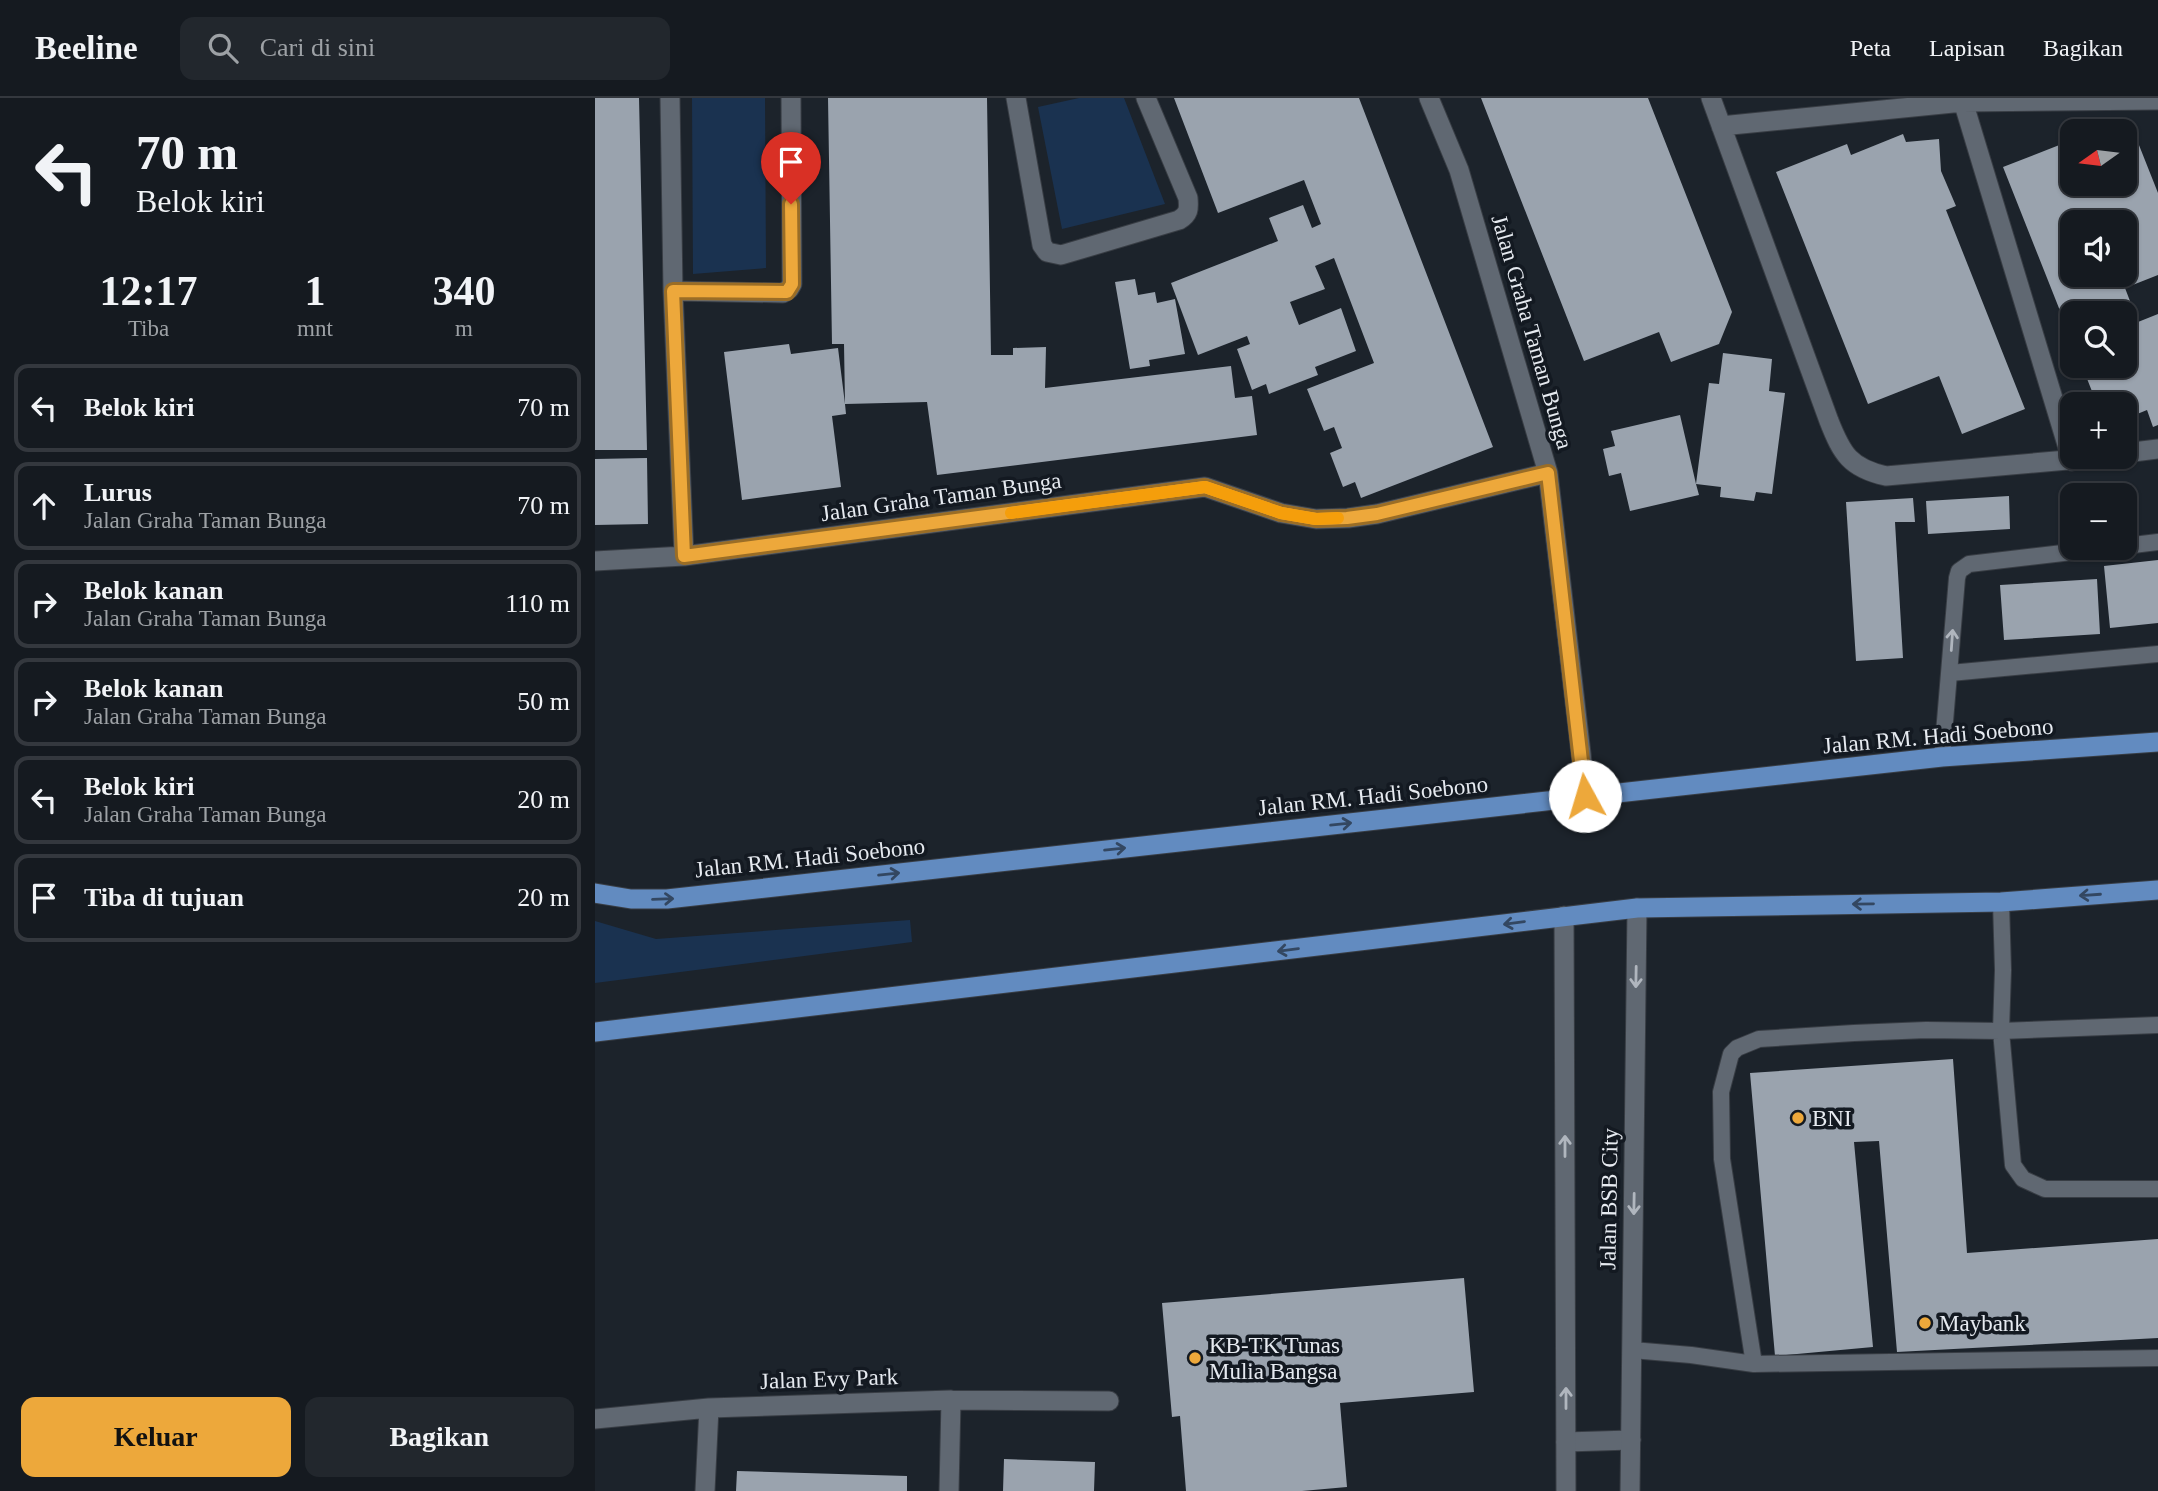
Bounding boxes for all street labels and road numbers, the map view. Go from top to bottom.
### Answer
street label: Jalan Graha Taman Bunga [1487,212,1577,452]
street label: Jalan Graha Taman Bunga [819,468,1063,526]
street label: Jalan RM. Hadi Soebono [1822,713,2054,759]
street label: Jalan RM. Hadi Soebono [1257,771,1489,821]
street label: Jalan RM. Hadi Soebono [694,833,926,883]
street label: Jalan BSB City [1595,1127,1623,1270]
street label: Jalan Evy Park [760,1364,899,1394]

